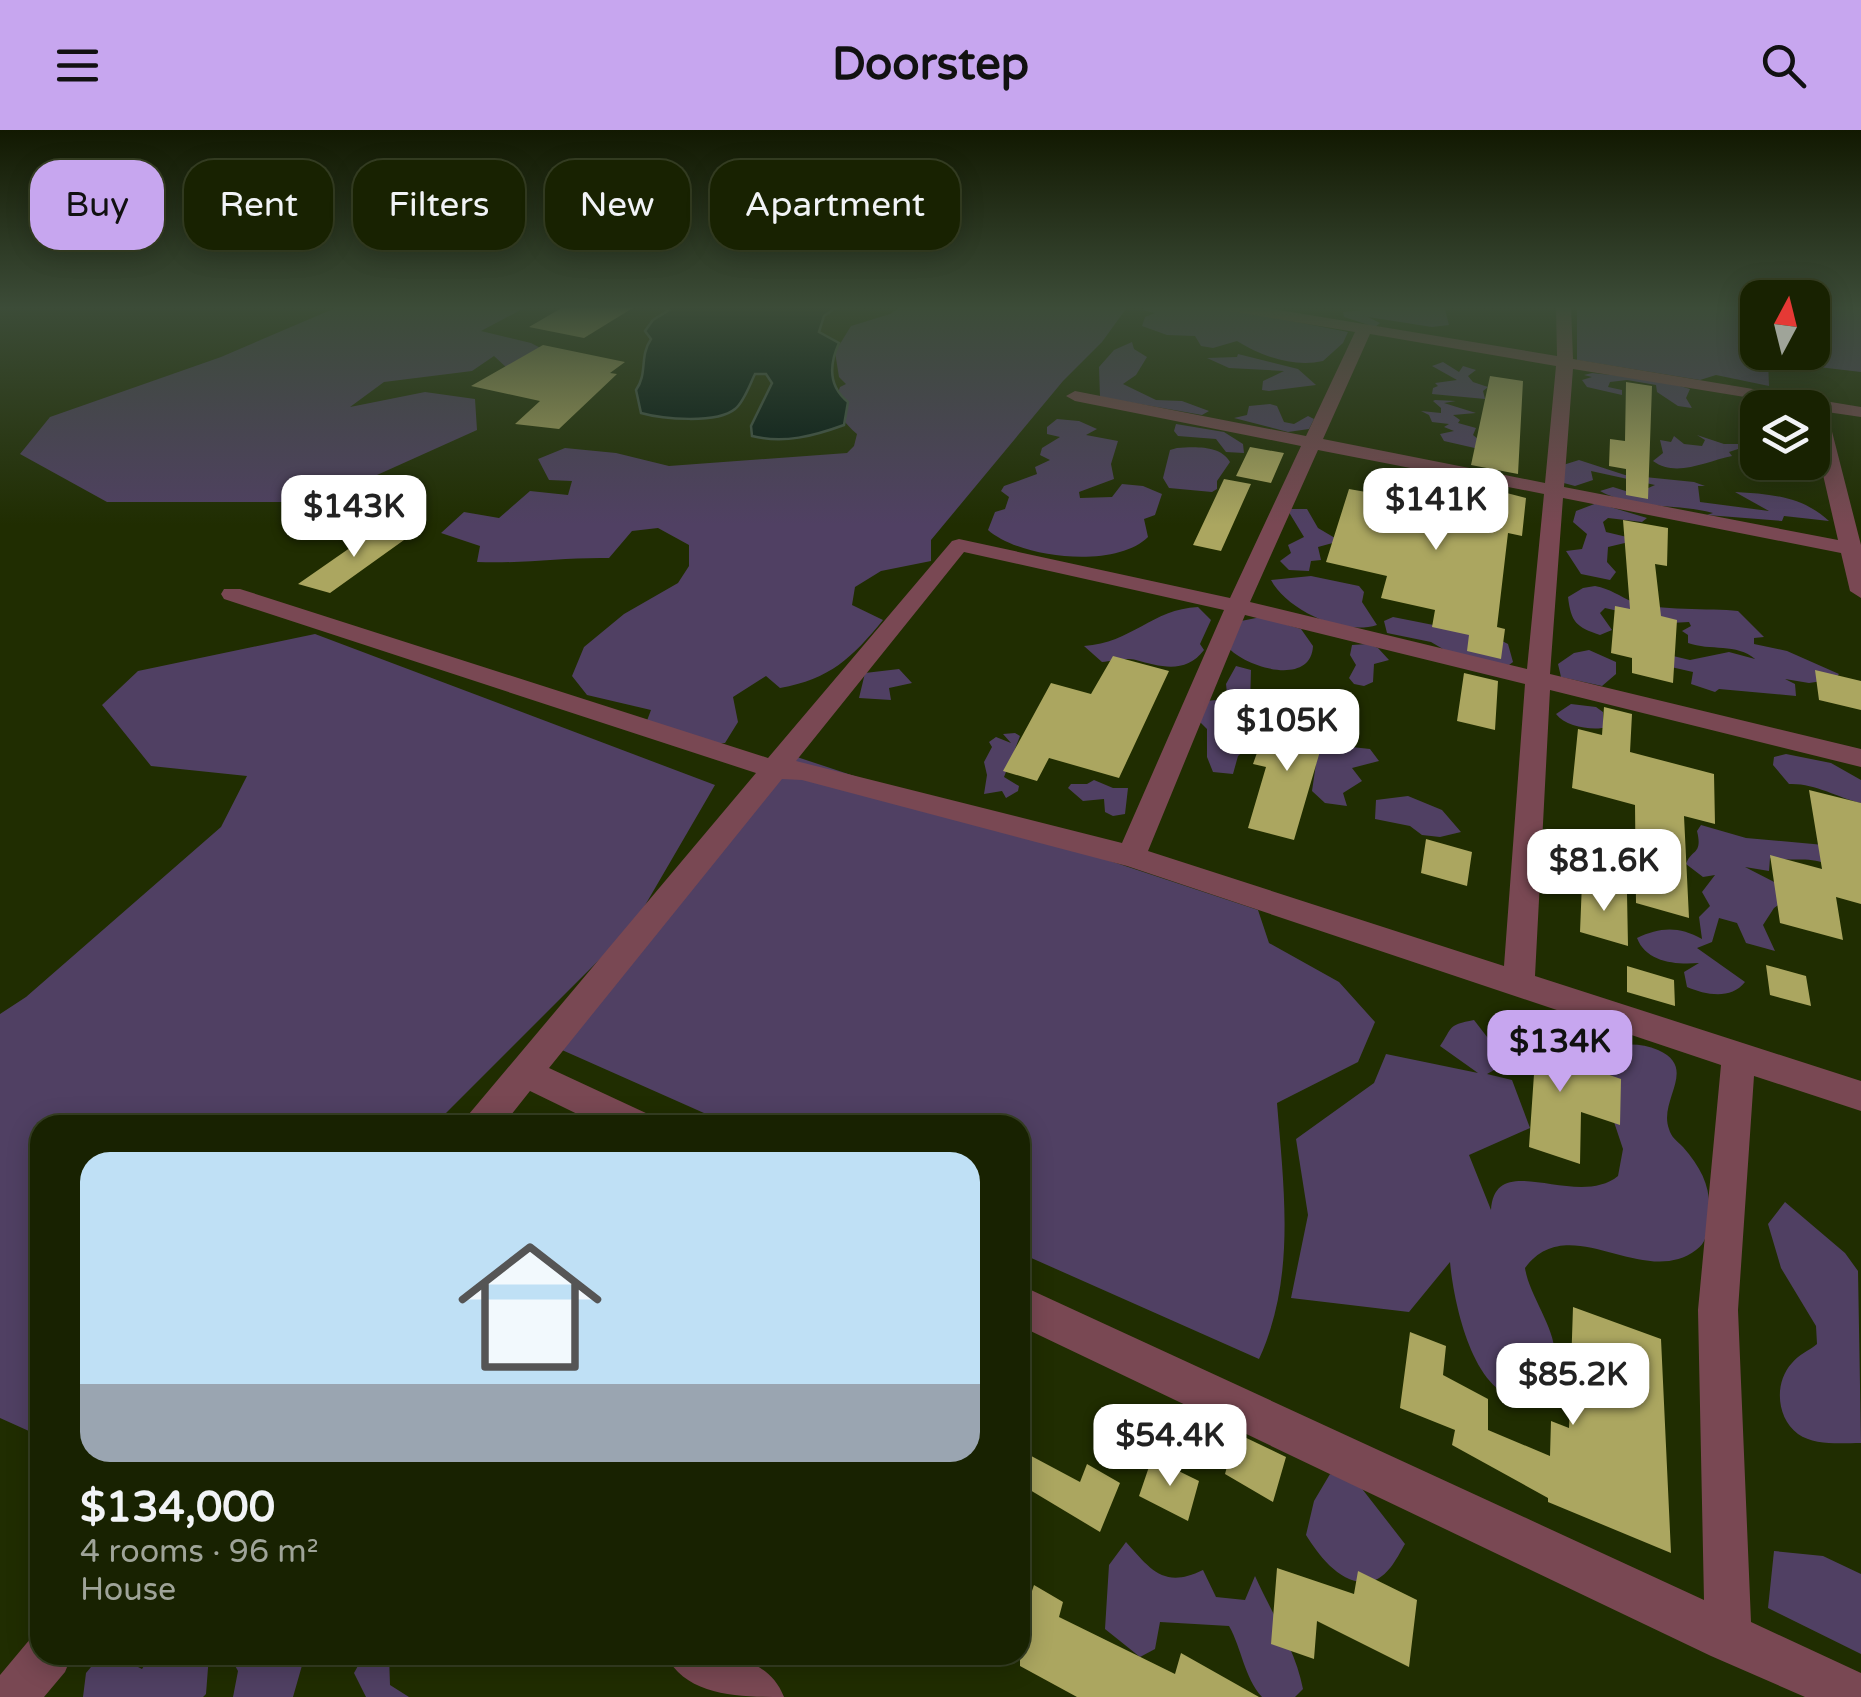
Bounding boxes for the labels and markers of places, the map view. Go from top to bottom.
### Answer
pin: $141K [1366,468,1506,553]
pin: $143K [284,475,424,560]
pin: $105K [1217,689,1357,774]
pin: $81.6K [1523,829,1685,914]
pin: $134K [1490,1010,1630,1095]
pin: $85.2K [1492,1343,1654,1428]
pin: $54.4K [1089,1404,1251,1489]

